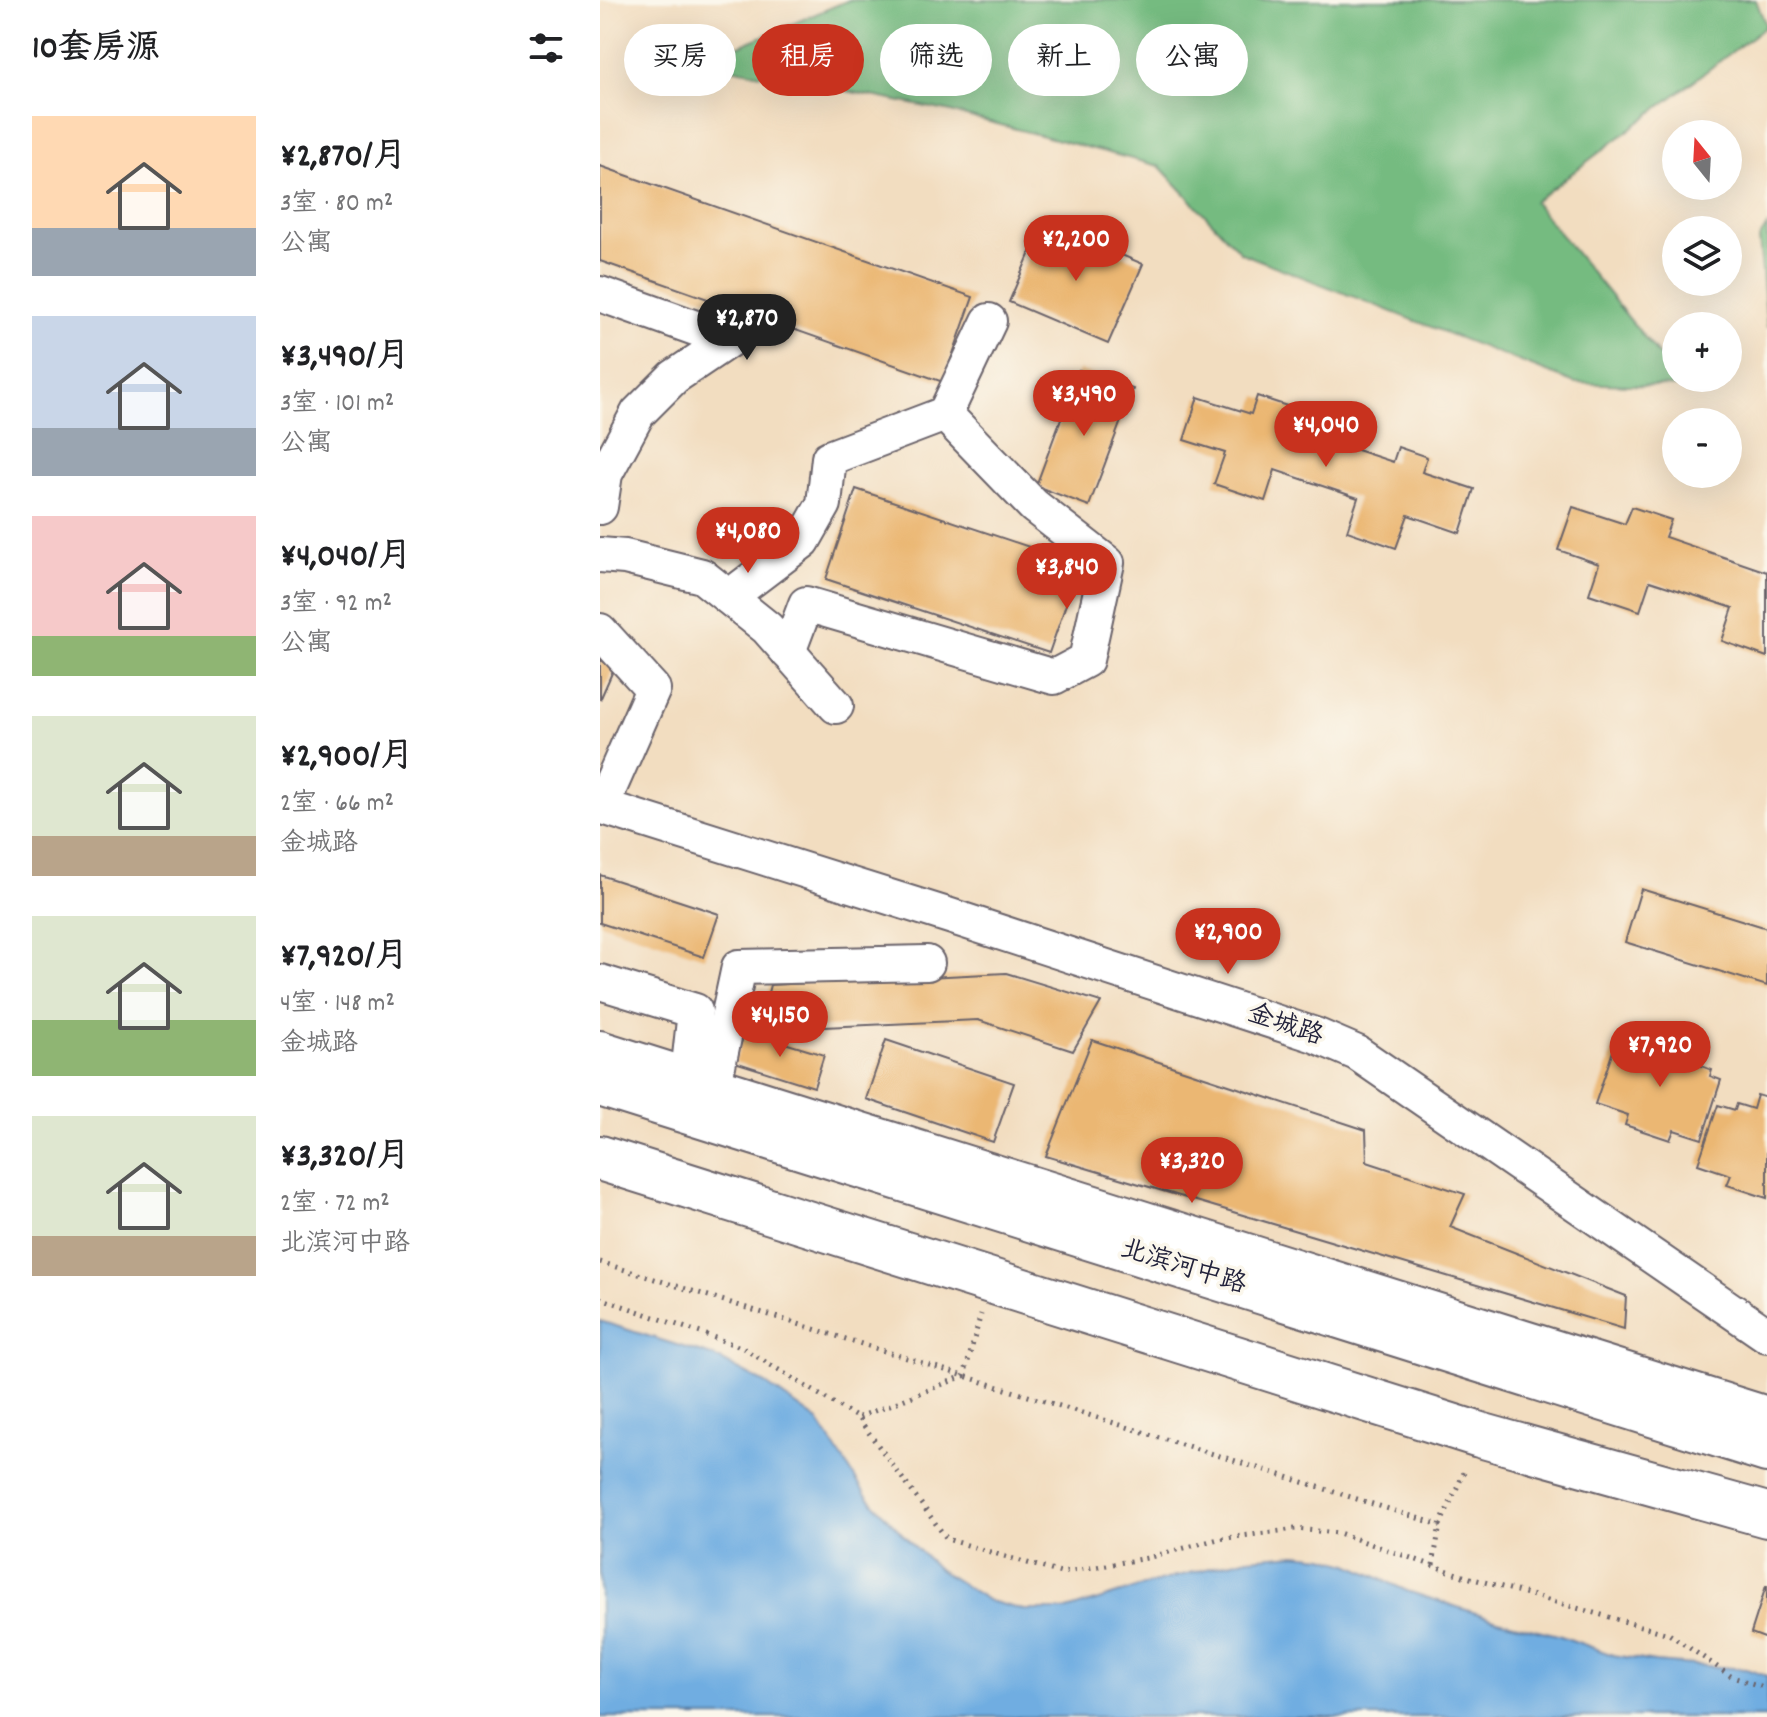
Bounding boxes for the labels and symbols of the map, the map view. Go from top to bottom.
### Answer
north arrow [1662,120,1742,200]
pin: ¥2,200 [1011,215,1141,283]
pin: ¥2,870 [682,294,812,362]
pin: ¥3,490 [1019,370,1149,438]
pin: ¥4,040 [1261,401,1391,469]
pin: ¥4,080 [683,507,813,575]
pin: ¥3,840 [1002,543,1132,611]
pin: ¥2,900 [1163,908,1293,976]
pin: ¥4,150 [715,991,845,1059]
street label: 金城路 [1242,996,1328,1056]
pin: ¥7,920 [1595,1021,1725,1089]
pin: ¥3,320 [1127,1137,1257,1205]
street label: 北滨河中路 [1115,1231,1251,1305]

